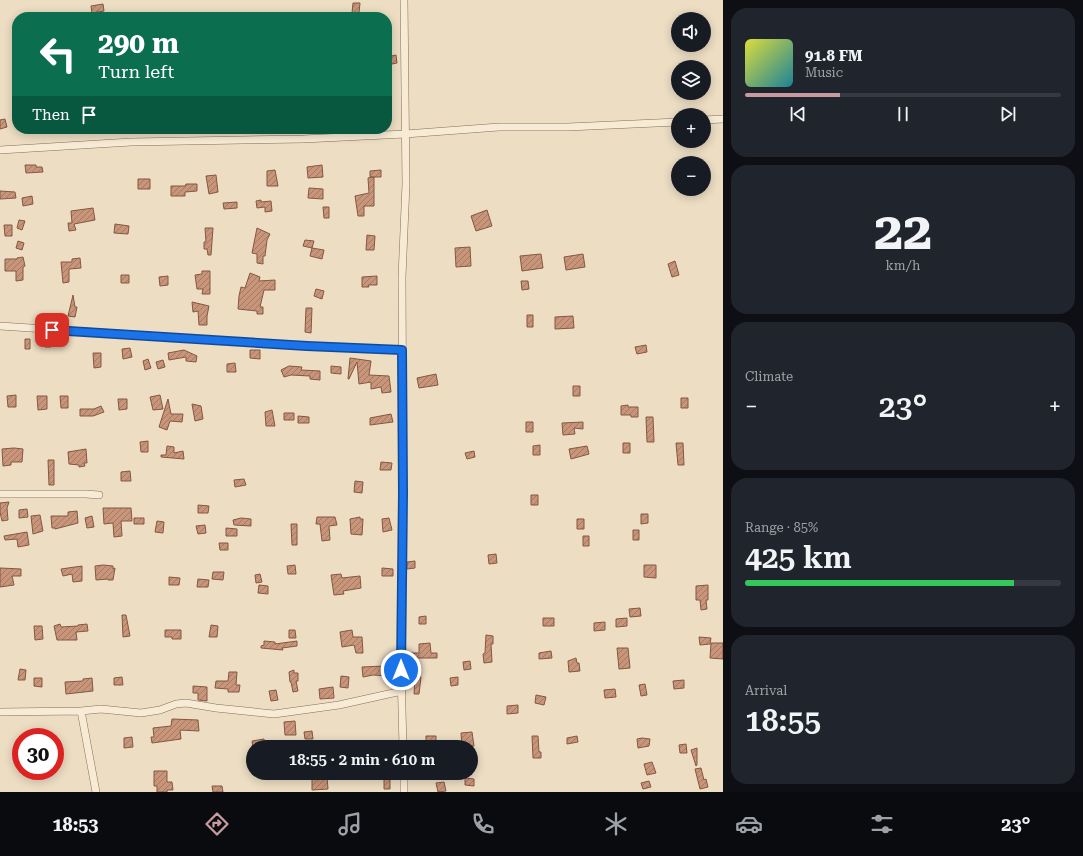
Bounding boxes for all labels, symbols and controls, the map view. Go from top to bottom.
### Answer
map controls [671,12,711,196]
button: sound [671,12,711,52]
text: 290 m [98,27,179,60]
icon: left [32,28,84,80]
text: 91.8 FM [805,47,862,65]
button: layers [671,60,711,100]
text: Turn left [98,61,174,82]
text: Music [805,65,843,80]
icon: previous [787,103,809,125]
icon: pause [892,103,914,125]
icon: next [997,103,1019,125]
icon: arrive [78,104,100,126]
text: Then [32,106,70,124]
button: + [671,108,711,148]
button: − [671,156,711,196]
text: 22 [874,201,932,262]
text: km/h [886,258,920,273]
pin [35,313,69,347]
icon: arrive [41,319,63,341]
text: Climate [745,369,793,384]
text: 23° [879,389,927,424]
text: − [745,394,757,419]
text: + [1049,394,1061,419]
text: Range · 85% [745,520,818,535]
text: 425 km [745,540,852,575]
position arrow [380,649,422,691]
text: Arrival [745,683,787,698]
text: 18:55 [745,703,821,738]
speed limit sign: 30 [12,728,64,780]
text: 18:55 · 2 min · 610 m [289,751,435,769]
icon: directions [203,810,231,838]
icon: music [336,810,364,838]
icon: phone [469,810,497,838]
icon: climate [602,810,630,838]
icon: car [735,810,763,838]
icon: filters [868,810,896,838]
text: 18:53 [52,814,98,835]
text: 23° [1001,814,1030,835]

